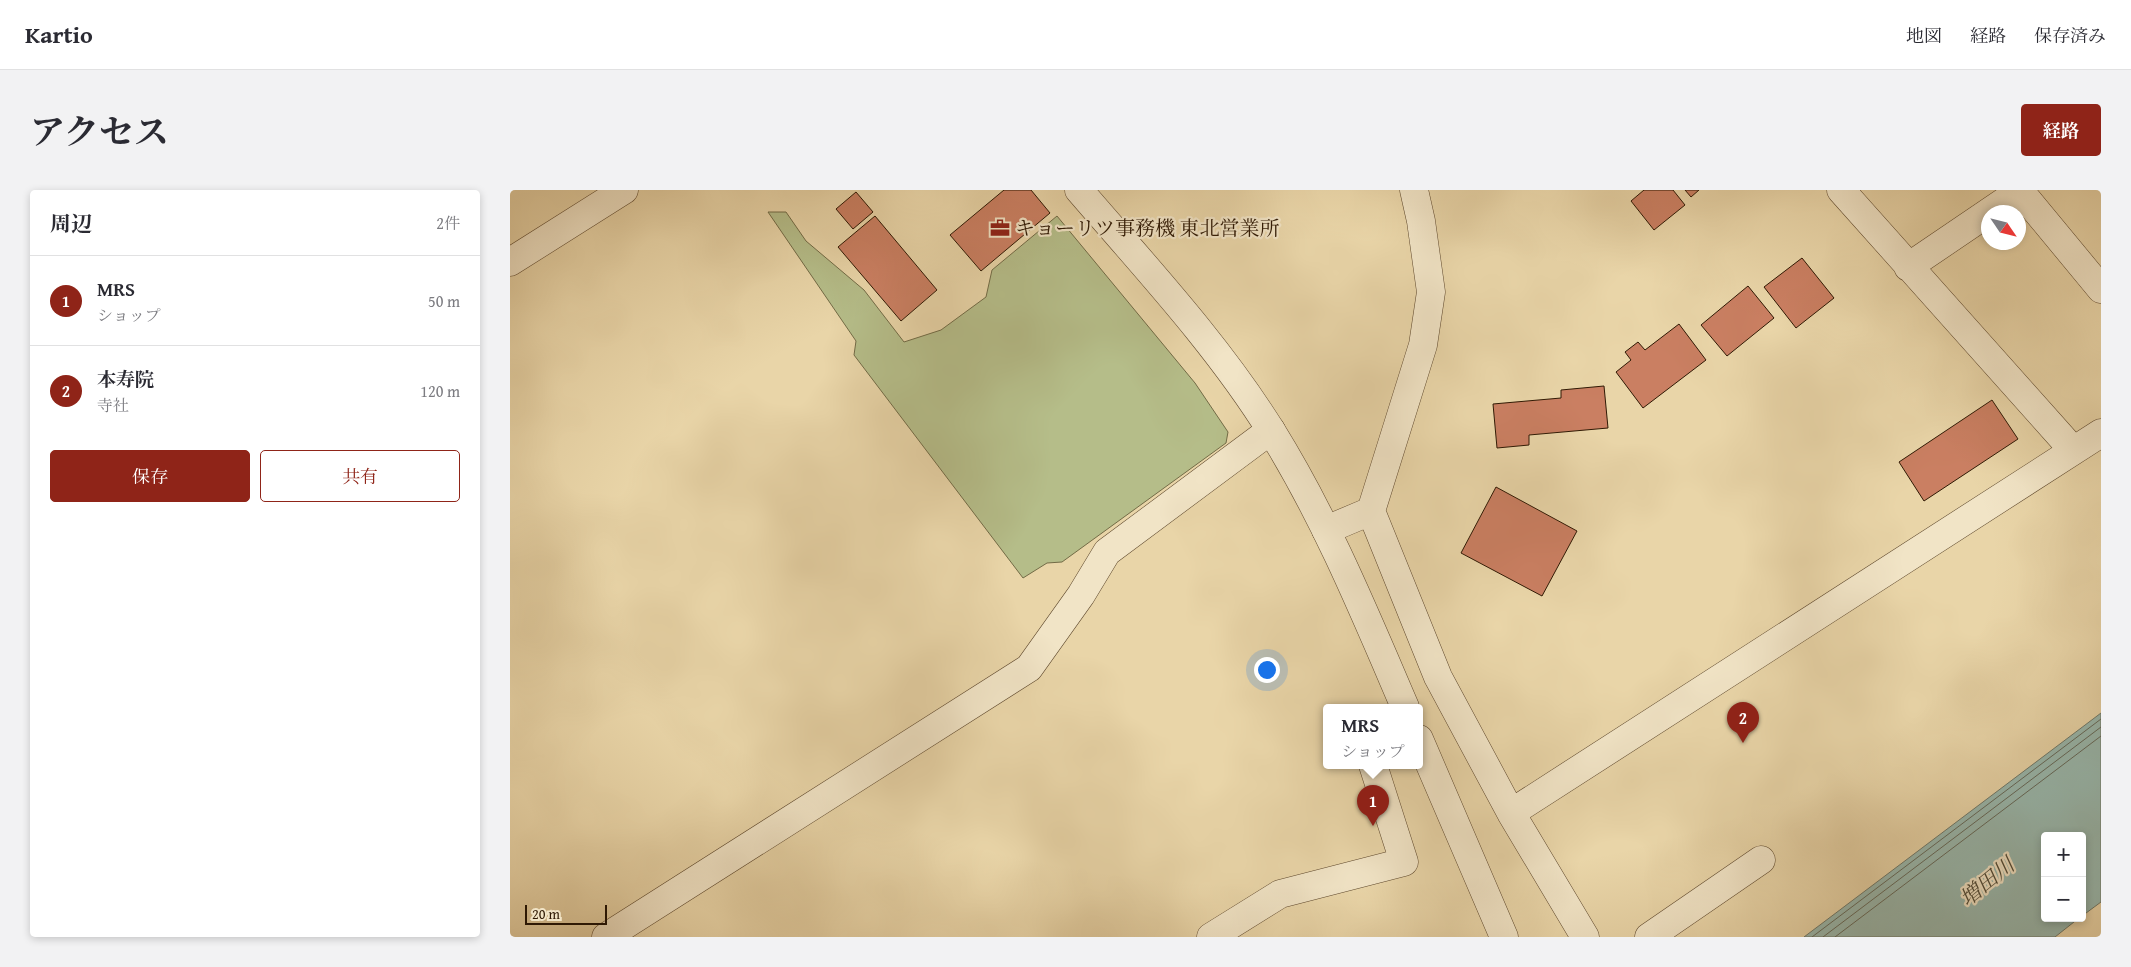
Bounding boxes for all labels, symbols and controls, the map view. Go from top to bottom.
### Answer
text: Kartio [25,17,93,52]
text: 地図 [1906,22,1942,49]
text: 経路 [1970,22,2006,49]
text: 保存済み [2034,22,2106,49]
button: 経路 [2021,104,2101,156]
text: アクセス [30,106,169,157]
north arrow [1981,205,2026,250]
text: 周辺 [50,208,92,239]
text: 2件 [436,211,460,235]
place label: キョーリツ事務機 東北営業所 [1015,213,1279,242]
office icon: キョーリツ事務機 東北営業所 [989,217,1011,239]
text: MRS [97,275,135,303]
text: 1 [62,289,70,313]
text: 50 m [428,289,460,313]
text: ショップ [97,303,161,327]
text: 本寿院 [97,365,154,393]
text: 2 [62,379,70,403]
text: 120 m [420,379,460,403]
text: 寺社 [97,393,129,417]
button: 保存 [50,450,250,502]
button: 共有 [260,450,460,502]
your location [1254,657,1280,683]
pin: 2 [1727,702,1759,743]
popup [1323,704,1423,769]
text: MRS [1341,711,1379,739]
text: ショップ [1341,739,1405,763]
pin: 1 [1357,785,1389,826]
map controls [2041,832,2086,922]
button: + [2041,832,2086,877]
water label: 増田川 [1952,848,2022,913]
button: − [2041,877,2086,922]
scale bar [525,902,608,925]
text: 20 m [532,904,560,924]

